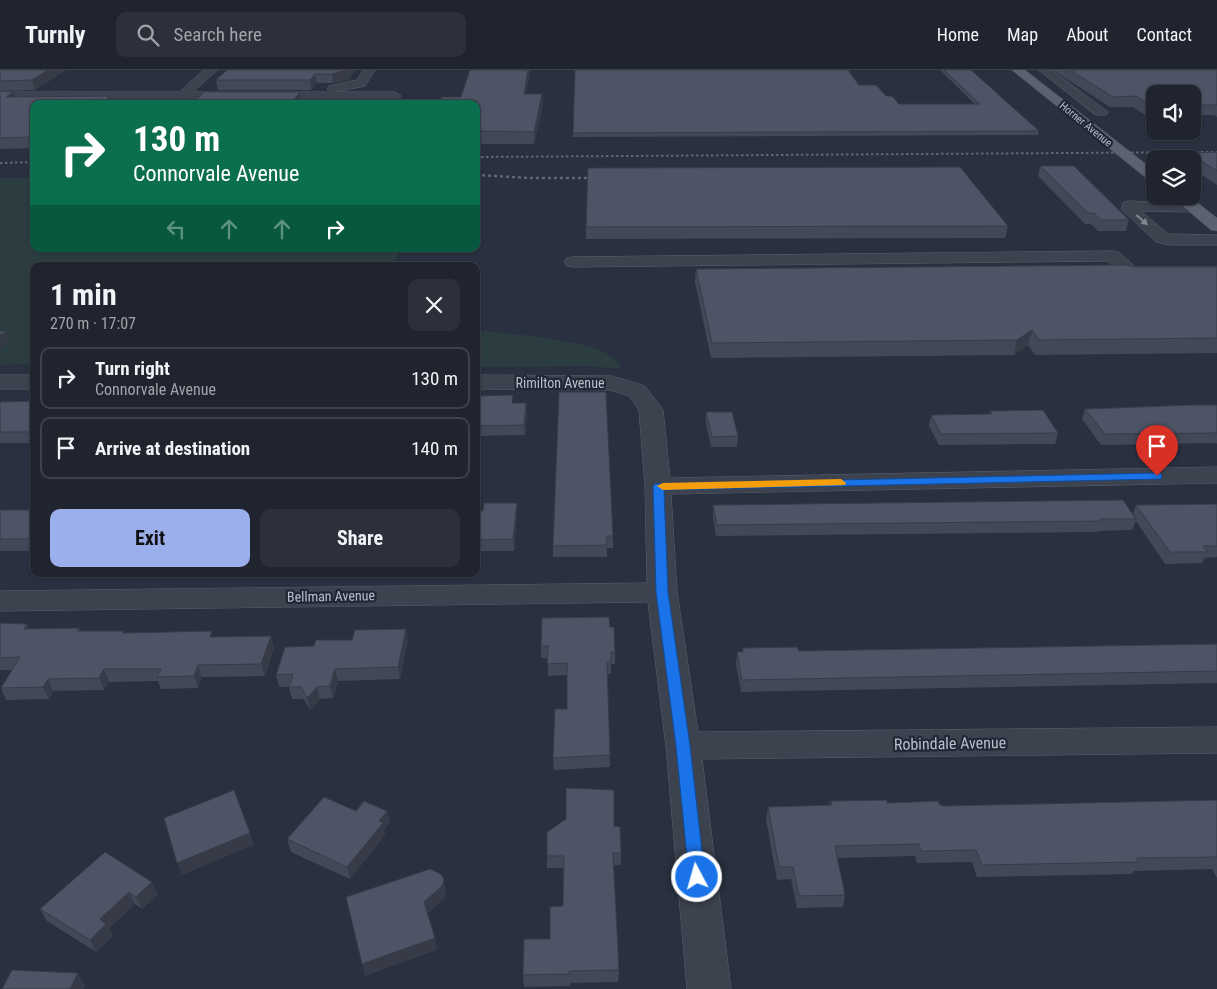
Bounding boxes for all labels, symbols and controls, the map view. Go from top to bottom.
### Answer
search box [116,12,466,57]
text: Turnly [25,21,86,49]
icon: search [134,21,162,49]
text: Search here [174,23,262,46]
text: Home [937,24,979,45]
text: Map [1007,24,1038,45]
text: About [1066,24,1108,45]
text: Contact [1136,24,1192,45]
map controls [1146,85,1201,205]
button: sound [1146,85,1201,140]
street label: Horner Avenue [1057,99,1115,149]
text: 130 m [133,119,220,160]
icon: right [50,120,115,185]
button: layers [1146,150,1201,205]
text: Connorvale Avenue [133,161,299,186]
icon: left [162,215,190,243]
icon: ahead [215,215,243,243]
icon: ahead [268,215,296,243]
icon: right [321,215,349,243]
one-way arrow [1135,215,1148,226]
text: 1 min [50,277,117,312]
button: close [408,279,460,331]
text: 270 m · 17:07 [50,314,136,333]
text: Turn right [95,357,170,380]
icon: right [52,364,80,392]
text: 130 m [411,367,458,390]
street label: Rimilton Avenue [516,375,605,391]
text: Connorvale Avenue [95,380,216,399]
pin [1136,425,1178,476]
icon: arrive [1143,432,1171,460]
icon: arrive [52,434,80,462]
text: Arrive at destination [95,437,250,460]
text: 140 m [411,437,458,460]
button: Exit [50,509,250,567]
button: Share [260,509,460,567]
street label: Bellman Avenue [287,587,376,605]
street label: Robindale Avenue [894,733,1006,754]
position arrow [670,850,722,902]

